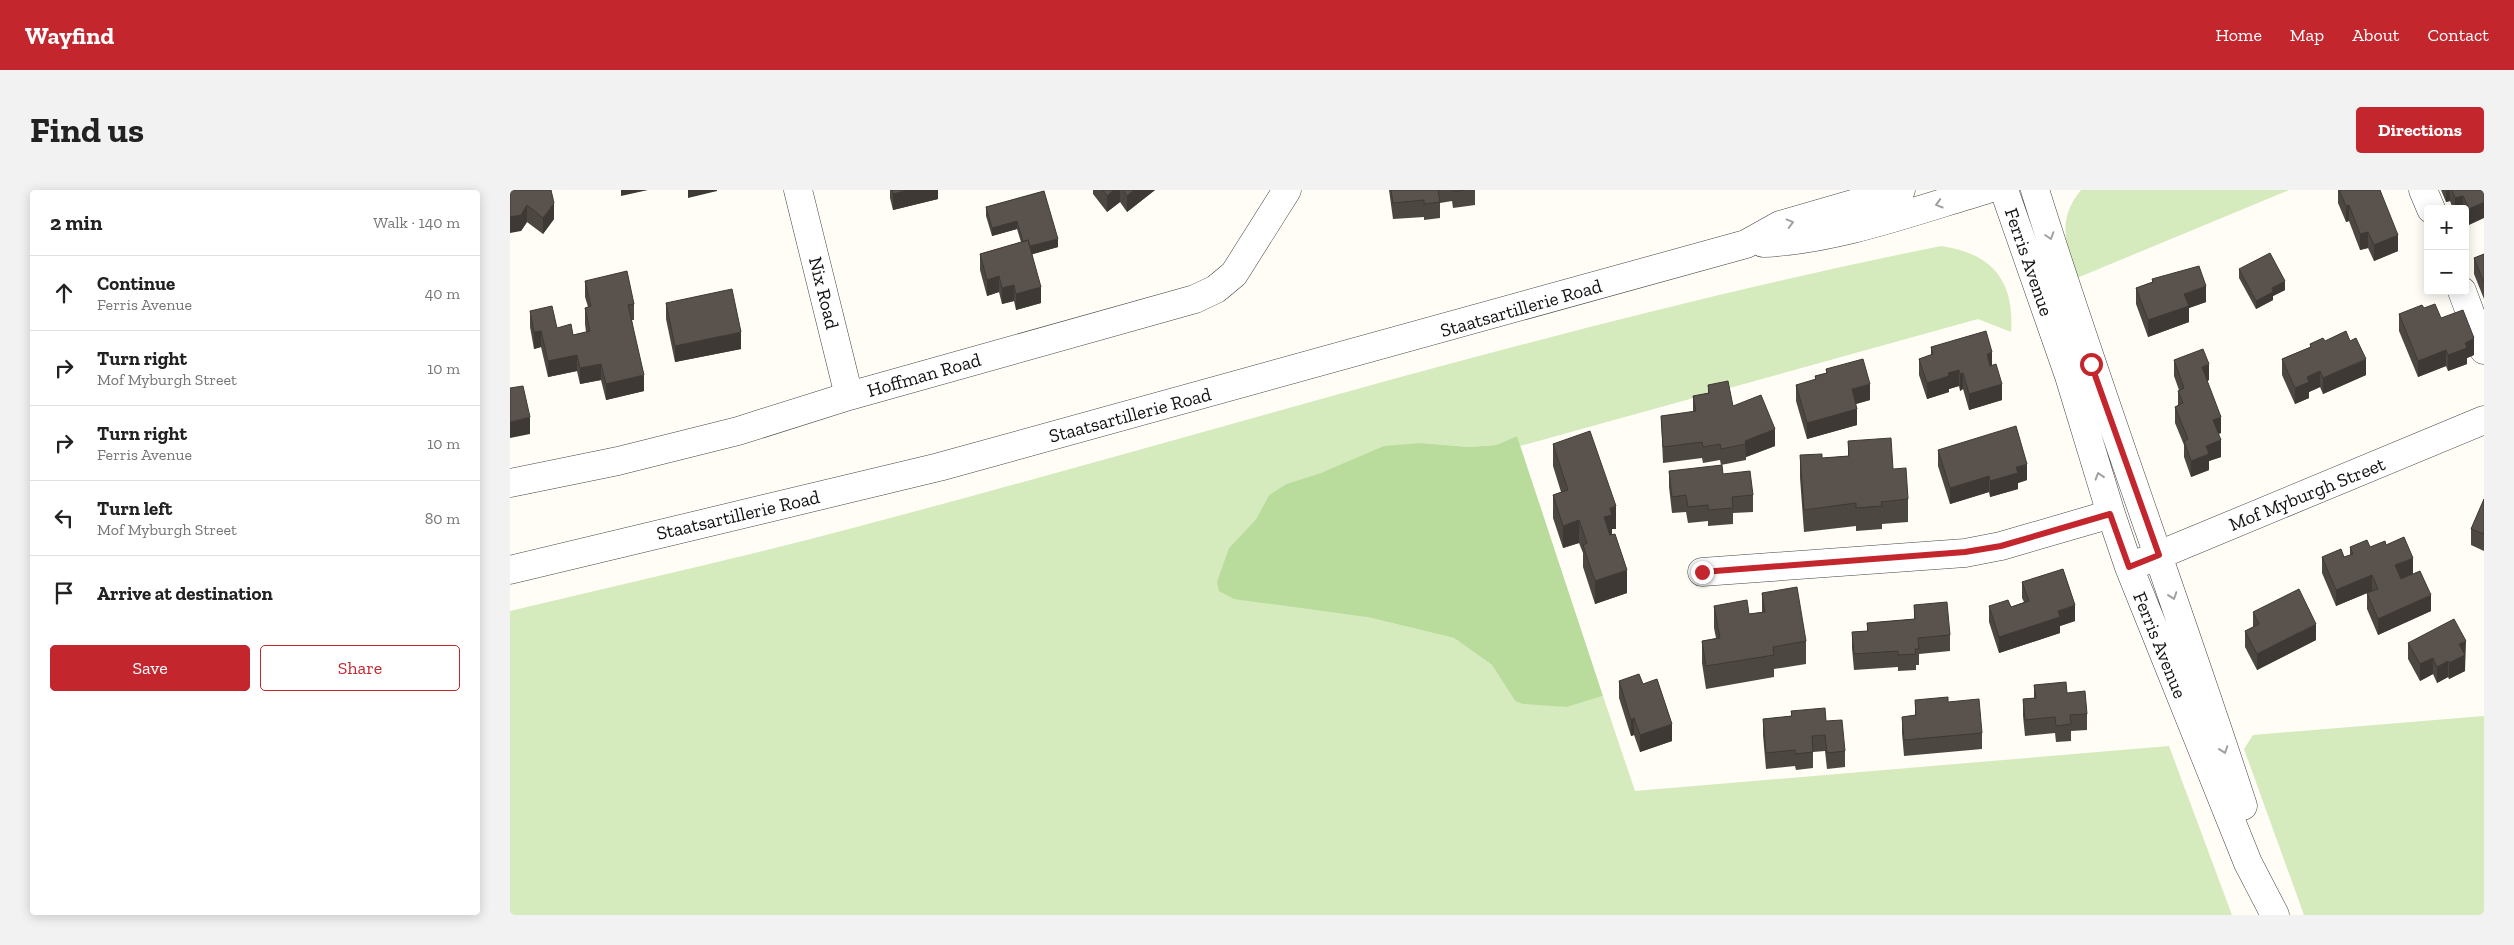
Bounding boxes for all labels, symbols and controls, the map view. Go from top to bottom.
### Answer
text: Wayfind [25,21,114,50]
text: Home [2215,24,2262,46]
text: Map [2290,24,2324,46]
text: About [2352,24,2399,46]
text: Contact [2427,24,2489,46]
button: Directions [2356,107,2484,153]
text: Find us [30,109,144,151]
one-way arrow [1935,198,1943,208]
street label: Ferris Avenue [2000,205,2058,319]
map controls [2424,205,2469,295]
button: + [2424,205,2469,250]
text: 2 min [50,210,102,235]
text: Walk · 140 m [373,213,460,232]
one-way arrow [1785,218,1793,228]
one-way arrow [2044,232,2054,240]
button: − [2424,250,2469,295]
street label: Nix Road [804,254,844,332]
text: Continue [97,272,175,295]
street label: Staatsartillerie Road [1438,274,1605,342]
icon: ahead [50,279,78,307]
text: 40 m [425,284,460,303]
text: Ferris Avenue [97,295,192,314]
text: Turn right [97,347,187,370]
street label: Hoffman Road [865,348,984,402]
route start [2080,353,2103,376]
icon: right [50,354,78,382]
text: 10 m [427,359,460,378]
text: Mof Myburgh Street [97,370,237,389]
street label: Staatsartillerie Road [1046,382,1214,448]
text: Turn right [97,422,187,445]
icon: right [50,429,78,457]
text: 10 m [427,434,460,453]
text: Ferris Avenue [97,445,192,464]
street label: Mof Myburgh Street [2226,452,2388,536]
one-way arrow [2095,472,2105,480]
street label: Staatsartillerie Road [654,485,822,545]
text: Turn left [97,497,172,520]
icon: left [50,504,78,532]
text: 80 m [425,509,460,528]
text: Mof Myburgh Street [97,520,237,539]
route end [1691,561,1714,584]
icon: arrive [50,579,78,607]
text: Arrive at destination [97,582,273,605]
street label: Ferris Avenue [2128,588,2192,702]
one-way arrow [2167,591,2177,599]
button: Save [50,645,250,691]
button: Share [260,645,460,691]
one-way arrow [2219,745,2229,753]

